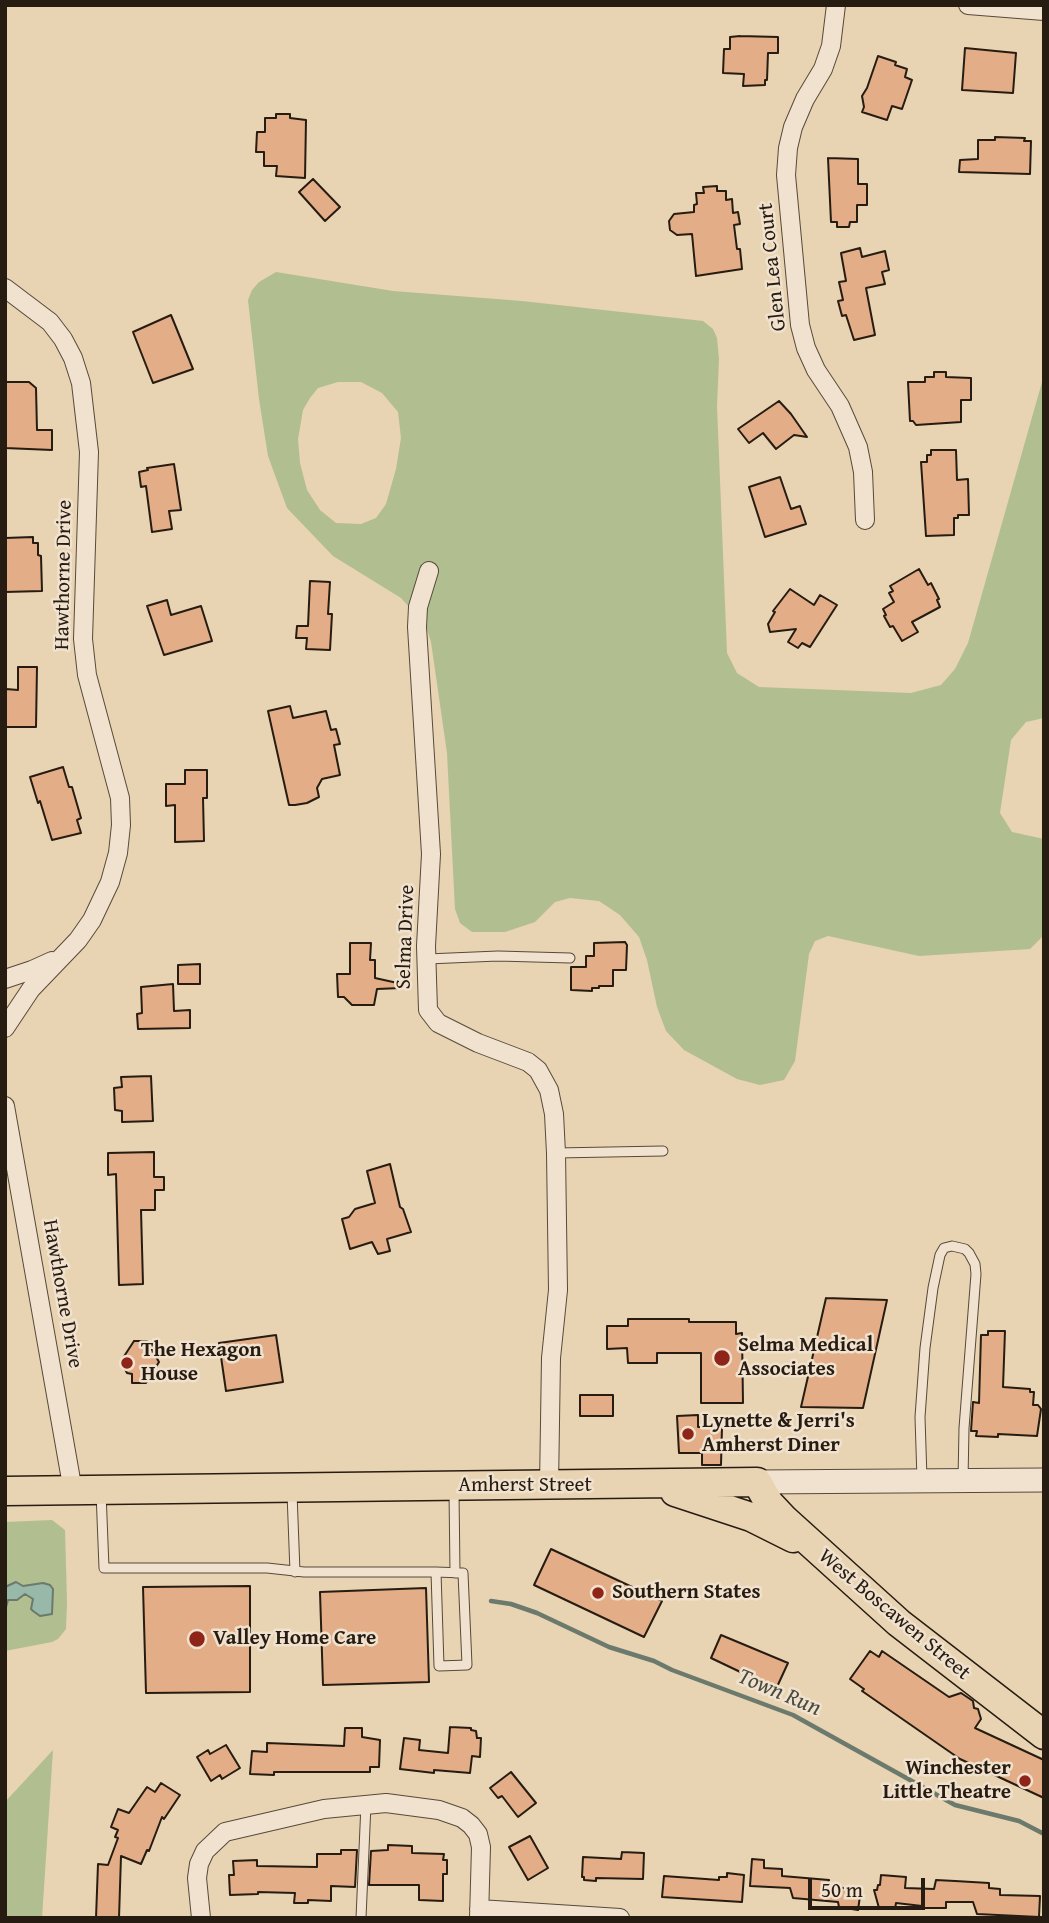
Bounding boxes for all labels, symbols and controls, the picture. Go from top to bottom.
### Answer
street label: Glen Lea Court [754,202,792,332]
street label: Hawthorne Drive [50,500,78,650]
street label: Selma Drive [392,884,420,990]
street label: Hawthorne Drive [37,1218,87,1370]
place label: Selma Medical Associates [738,1333,873,1383]
place label: The Hexagon House [141,1338,262,1388]
marker: Selma Medical Associates [712,1348,732,1368]
marker: The Hexagon House [119,1355,135,1371]
place label: Lynette & Jerri's Amherst Diner [702,1409,855,1459]
marker: Lynette & Jerri's Amherst Diner [680,1426,696,1442]
street label: Amherst Street [458,1473,592,1499]
street label: West Boscawen Street [813,1544,975,1686]
place label: Southern States [612,1580,761,1606]
marker: Southern States [590,1585,606,1601]
place label: Valley Home Care [213,1626,376,1652]
marker: Valley Home Care [187,1629,207,1649]
water label: Town Run [733,1663,825,1723]
place label: Winchester Little Theatre [883,1756,1011,1806]
marker: Winchester Little Theatre [1017,1773,1033,1789]
scale bar [811,1864,928,1908]
text: 50 m [821,1874,863,1905]

